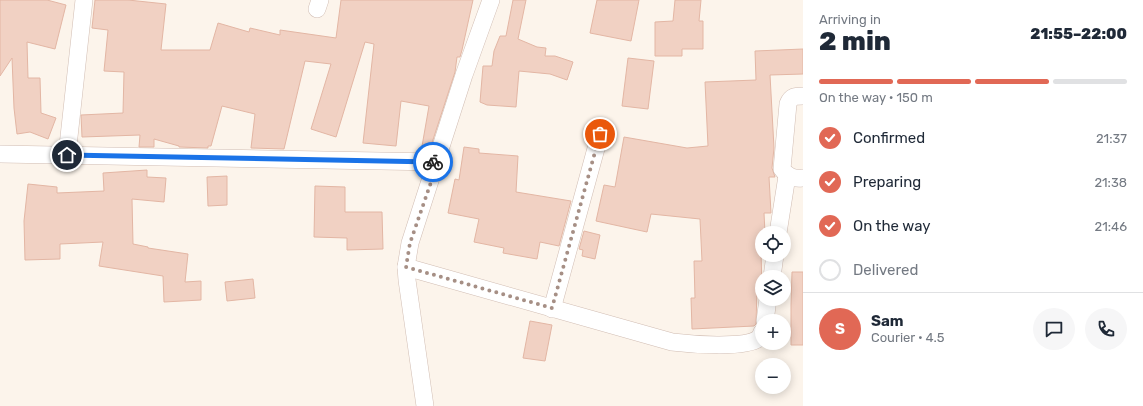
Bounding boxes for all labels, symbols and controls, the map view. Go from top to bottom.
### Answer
text: Arriving in [819,12,881,27]
text: 21:55–22:00 [1030,25,1127,43]
text: 2 min [819,26,891,57]
text: On the way · 150 m [819,90,933,105]
pin [583,117,617,151]
icon: bag [589,123,611,145]
icon: check [819,127,841,149]
text: Confirmed [853,129,925,147]
text: 21:37 [1096,131,1127,146]
pin [50,138,84,172]
courier [413,142,453,182]
icon: home [56,144,78,166]
icon: bike [422,151,444,173]
icon: check [819,171,841,193]
text: Preparing [853,173,921,191]
text: 21:38 [1094,175,1127,190]
icon: check [819,215,841,237]
text: On the way [853,217,931,235]
text: 21:46 [1095,219,1127,234]
map controls [755,226,791,394]
button: locate [755,226,791,262]
text: Delivered [853,261,918,279]
button: layers [755,270,791,306]
button: chat [1033,308,1075,350]
button: phone [1085,308,1127,350]
text: Sam [871,312,904,330]
button: + [755,314,791,350]
text: S [835,320,845,338]
text: Courier · 4.5 [871,330,945,345]
button: − [755,358,791,394]

